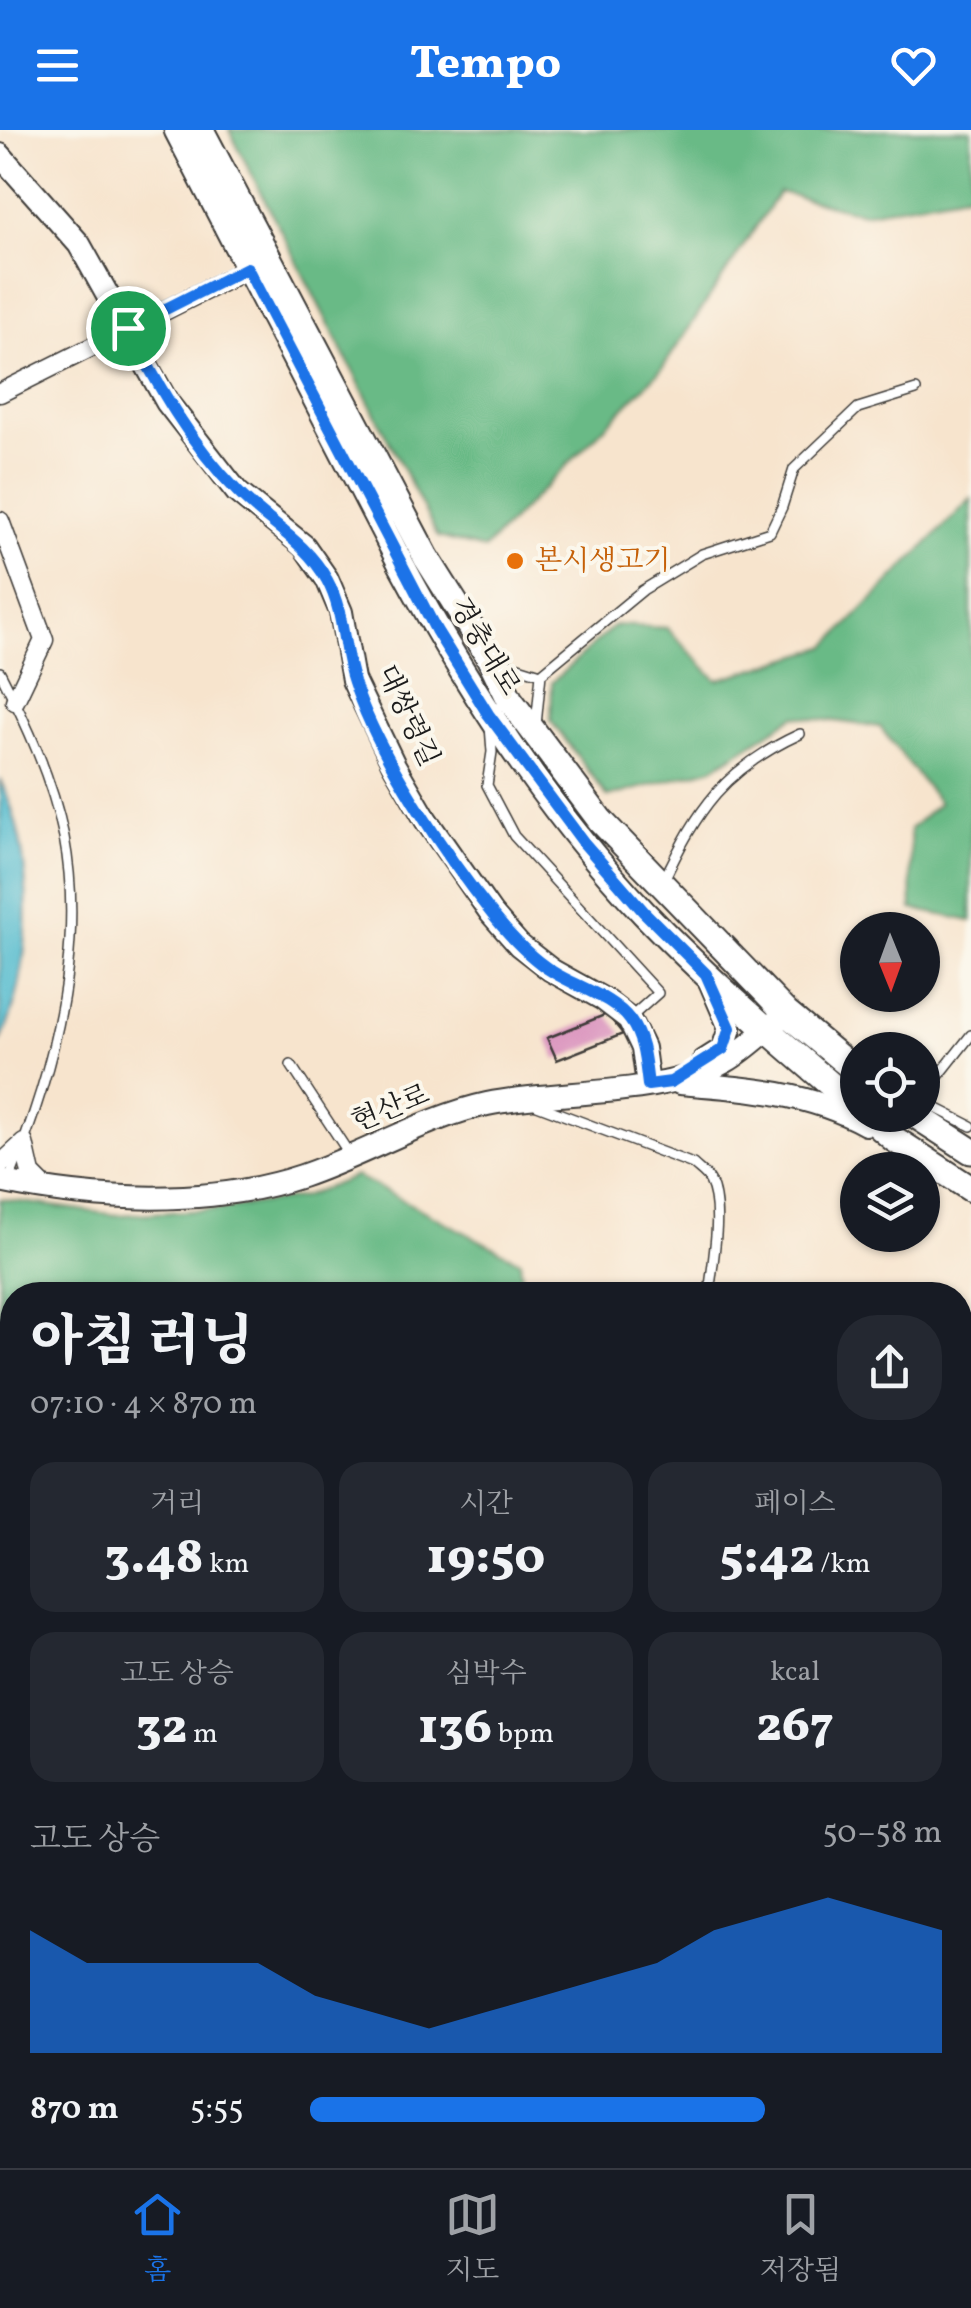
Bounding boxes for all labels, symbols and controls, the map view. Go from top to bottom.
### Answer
text: Tempo [410,34,561,97]
icon: menu [30,38,85,93]
icon: heart [886,38,941,93]
pin [86,286,171,371]
icon: arrive [101,301,156,356]
place label: 본시생고기 [535,542,670,581]
marker: 본시생고기 [504,550,526,572]
street label: 경충대로 [439,591,529,703]
street label: 대쌍령길 [366,659,448,773]
north arrow [840,912,940,1012]
map controls [840,912,940,1252]
button: locate [840,1032,940,1132]
street label: 현산로 [346,1076,436,1142]
button: layers [840,1152,940,1252]
text: 아침 러닝 [30,1307,254,1383]
button: share [837,1315,942,1420]
text: 07:10 · 4 × 870 m [30,1383,257,1427]
text: 거리 [150,1485,204,1524]
text: 시간 [459,1485,513,1524]
text: 페이스 [754,1485,836,1524]
text: 3.48 [105,1524,204,1594]
text: 19:50 [427,1524,545,1594]
text: 5:42 [719,1524,815,1594]
text: km [204,1545,249,1584]
text: /km [815,1545,871,1584]
text: kcal [770,1653,820,1692]
text: 고도 상승 [120,1655,234,1694]
text: 심박수 [445,1655,527,1694]
text: 267 [756,1692,834,1762]
text: 32 [136,1694,187,1764]
text: 136 [418,1694,492,1764]
text: m [187,1715,218,1754]
text: bpm [492,1715,554,1754]
text: 50–58 m [823,1812,942,1856]
text: 고도 상승 [30,1819,160,1863]
text: 870 m [30,2088,119,2132]
text: 5:55 [190,2088,244,2132]
tab: 홈 [130,2187,185,2291]
tab: 지도 [445,2187,500,2291]
tab: 저장됨 [760,2187,841,2291]

